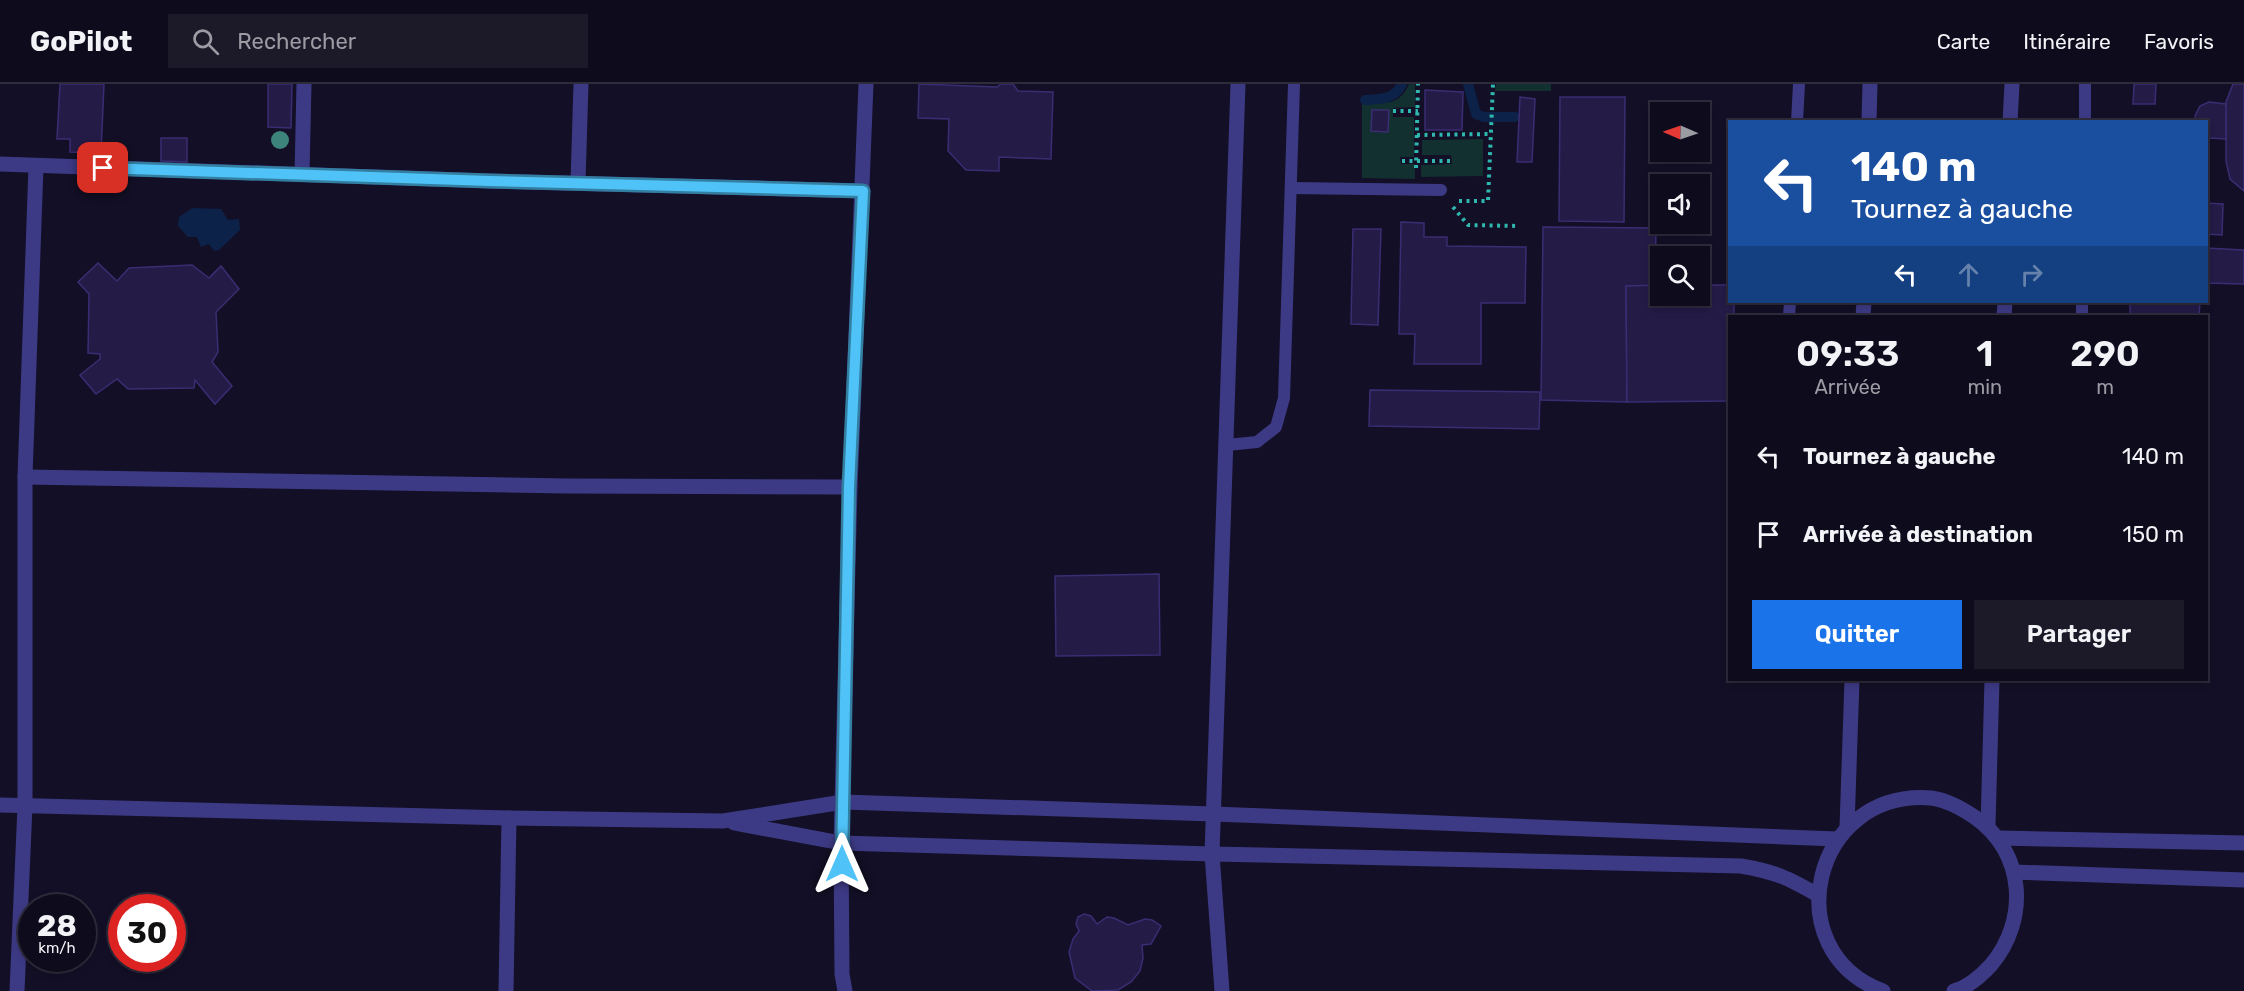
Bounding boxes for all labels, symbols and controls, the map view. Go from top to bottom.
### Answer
search box [168,14,588,68]
text: GoPilot [30,25,132,58]
icon: search [189,25,222,58]
text: Rechercher [237,28,356,55]
text: Carte [1937,29,1990,54]
text: Itinéraire [2023,29,2111,54]
text: Favoris [2144,29,2214,54]
north arrow [1650,102,1710,162]
map controls [1650,102,1710,306]
pin [77,142,128,193]
text: 140 m [1851,142,1977,192]
icon: left [1752,144,1830,222]
icon: arrive [86,151,119,184]
button: sound [1650,174,1710,234]
text: Tournez à gauche [1851,193,2073,225]
button: search [1650,246,1710,306]
icon: left [1889,258,1922,291]
icon: ahead [1952,258,1985,291]
icon: right [2015,258,2048,291]
text: 09:33 [1796,332,1899,375]
text: 1 [1976,332,1993,375]
text: 290 [2070,332,2140,375]
text: Arrivée [1814,375,1881,399]
text: min [1967,375,2002,399]
text: m [2096,375,2114,399]
icon: left [1752,440,1785,473]
text: Tournez à gauche [1803,443,1996,470]
text: 140 m [2122,443,2184,470]
icon: arrive [1752,518,1785,551]
text: Arrivée à destination [1803,521,2033,548]
text: 150 m [2123,521,2184,548]
button: Quitter [1752,600,1962,669]
button: Partager [1974,600,2184,669]
position arrow [810,832,874,896]
speed limit sign: 30 [108,894,186,972]
text: 28 [37,908,77,944]
text: km/h [38,939,76,957]

